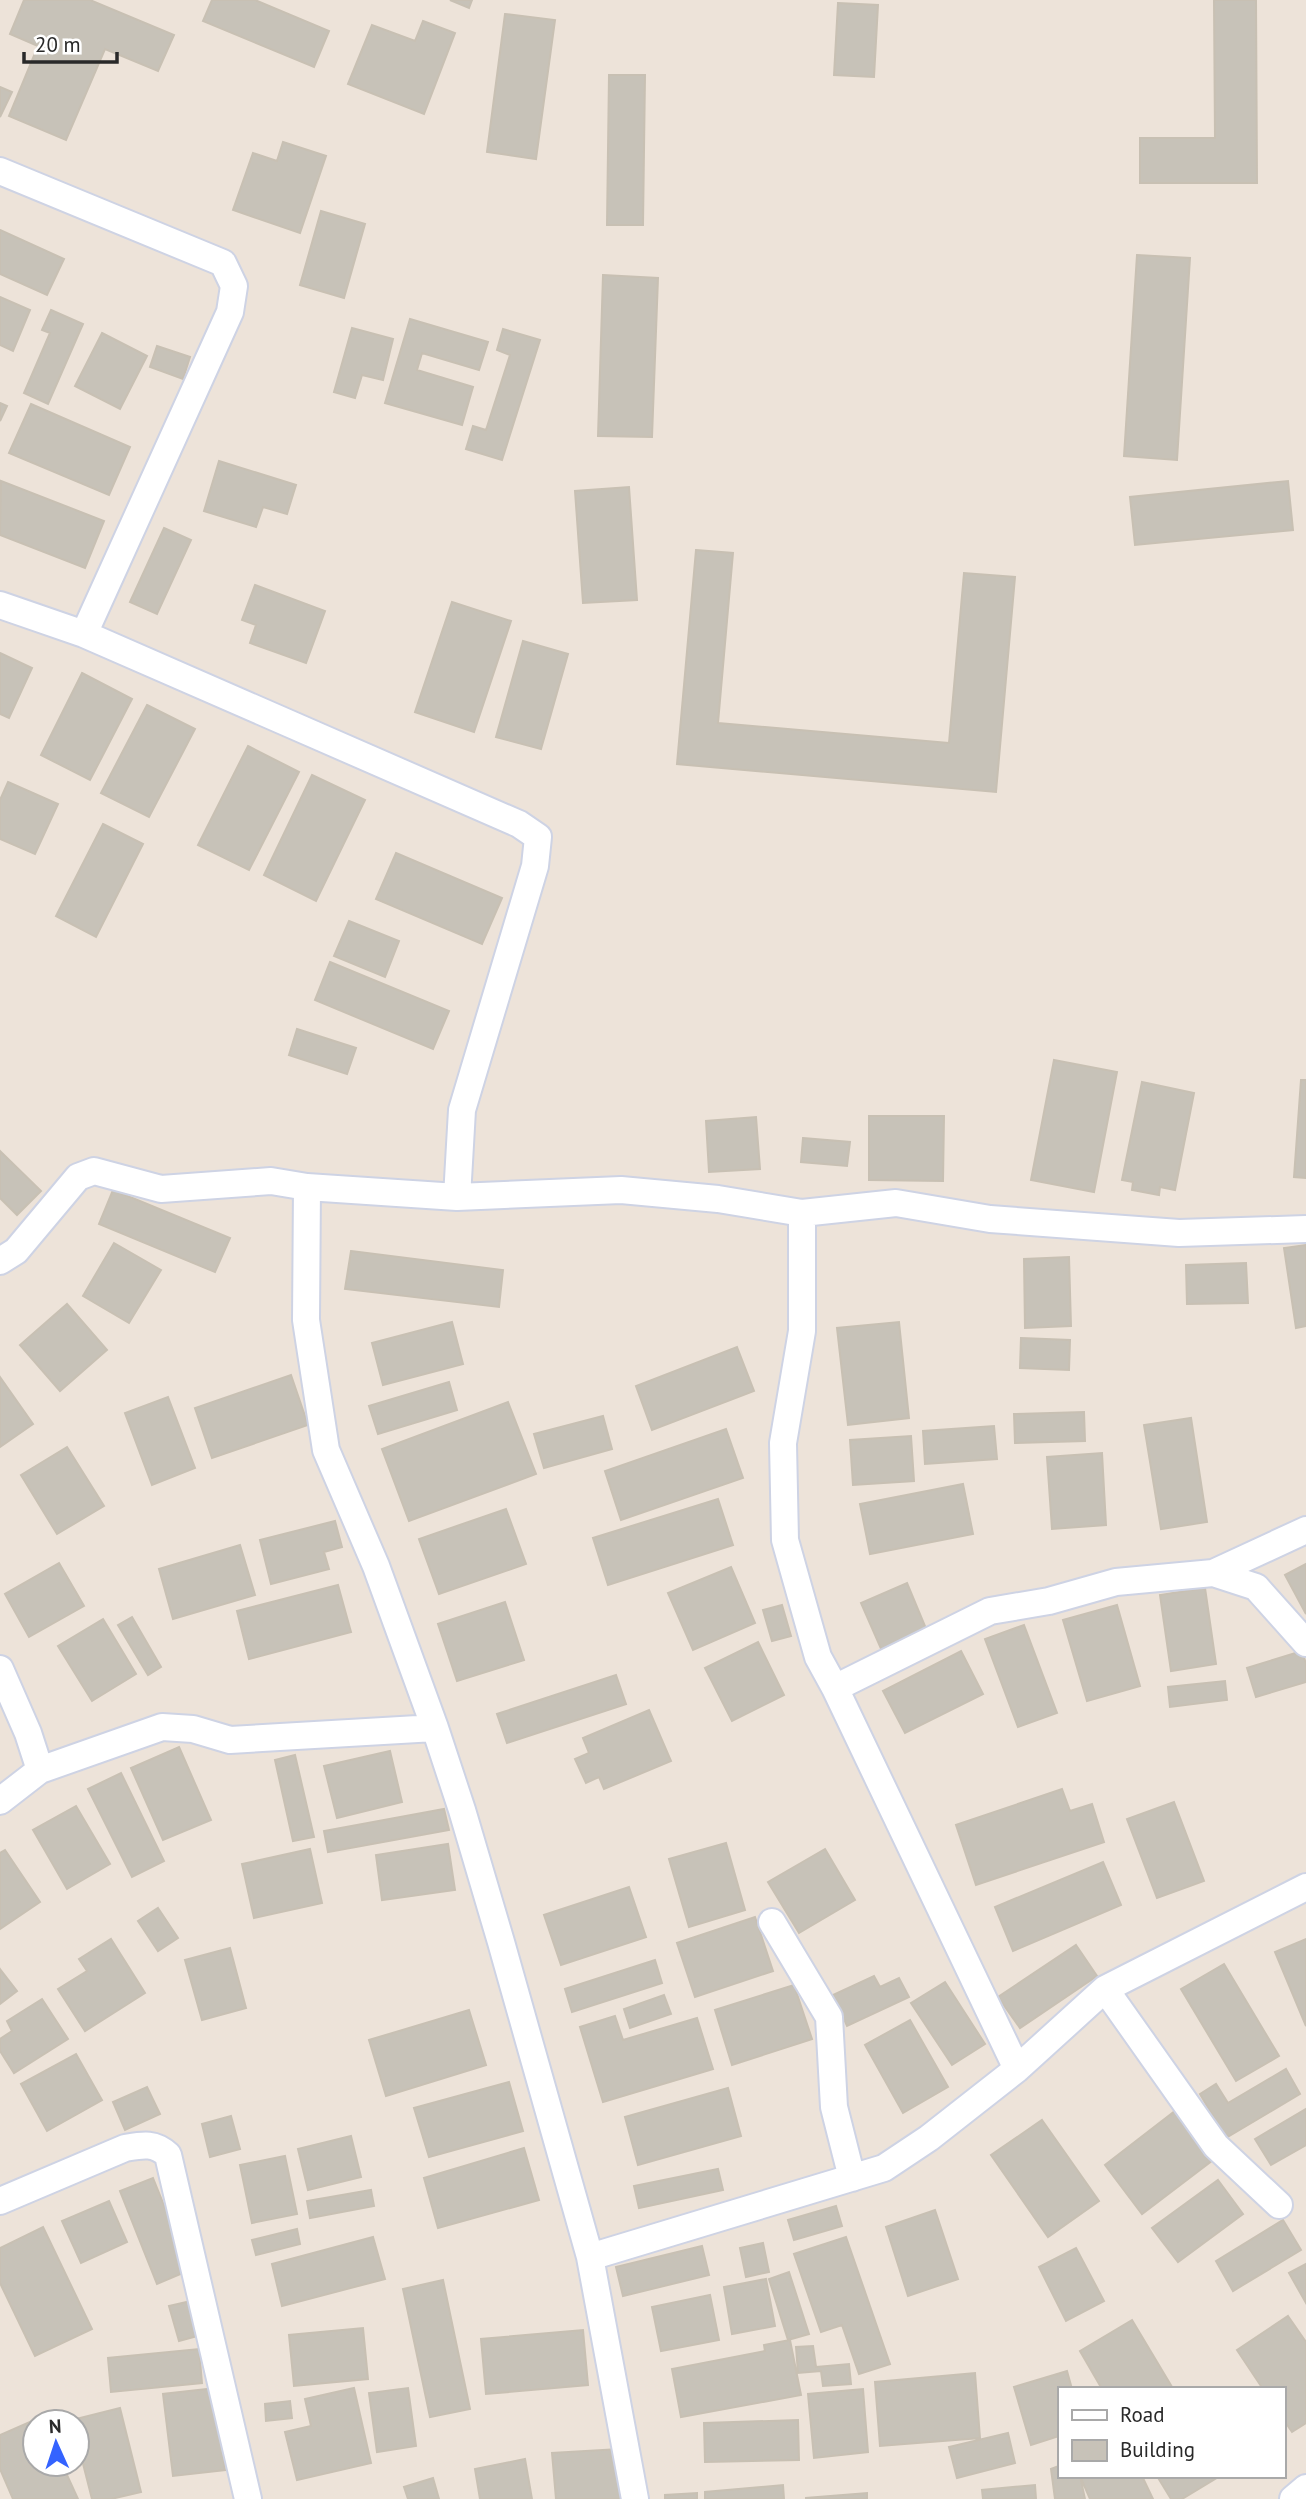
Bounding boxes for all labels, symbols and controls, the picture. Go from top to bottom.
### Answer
scale bar [24,21,117,65]
text: 20 m [35,31,81,58]
legend [1058,2387,1285,2478]
text: Road [1120,2401,1164,2428]
north arrow [21,2408,91,2478]
text: N [48,2414,62,2438]
text: Building [1120,2436,1195,2463]

